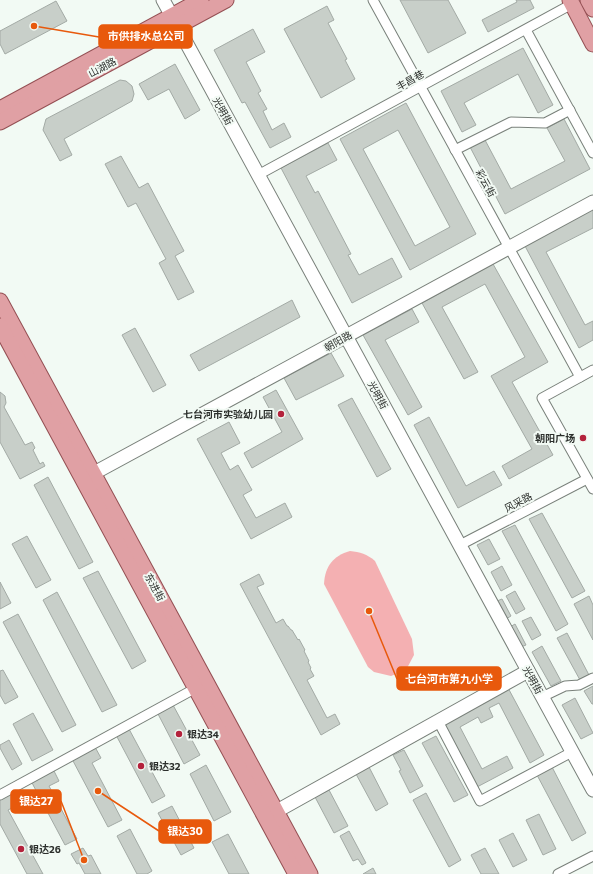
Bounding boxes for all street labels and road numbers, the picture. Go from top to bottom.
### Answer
street label: 山湖路 [86,55,118,79]
street label: 丰昌巷 [394,67,426,93]
street label: 光明街 [210,95,236,127]
street label: 彩云街 [473,167,499,199]
street label: 朝阳路 [322,328,354,354]
street label: 光明街 [365,379,391,411]
street label: 风采路 [502,490,534,514]
street label: 东进街 [142,571,168,603]
street label: 光明街 [520,664,546,696]

